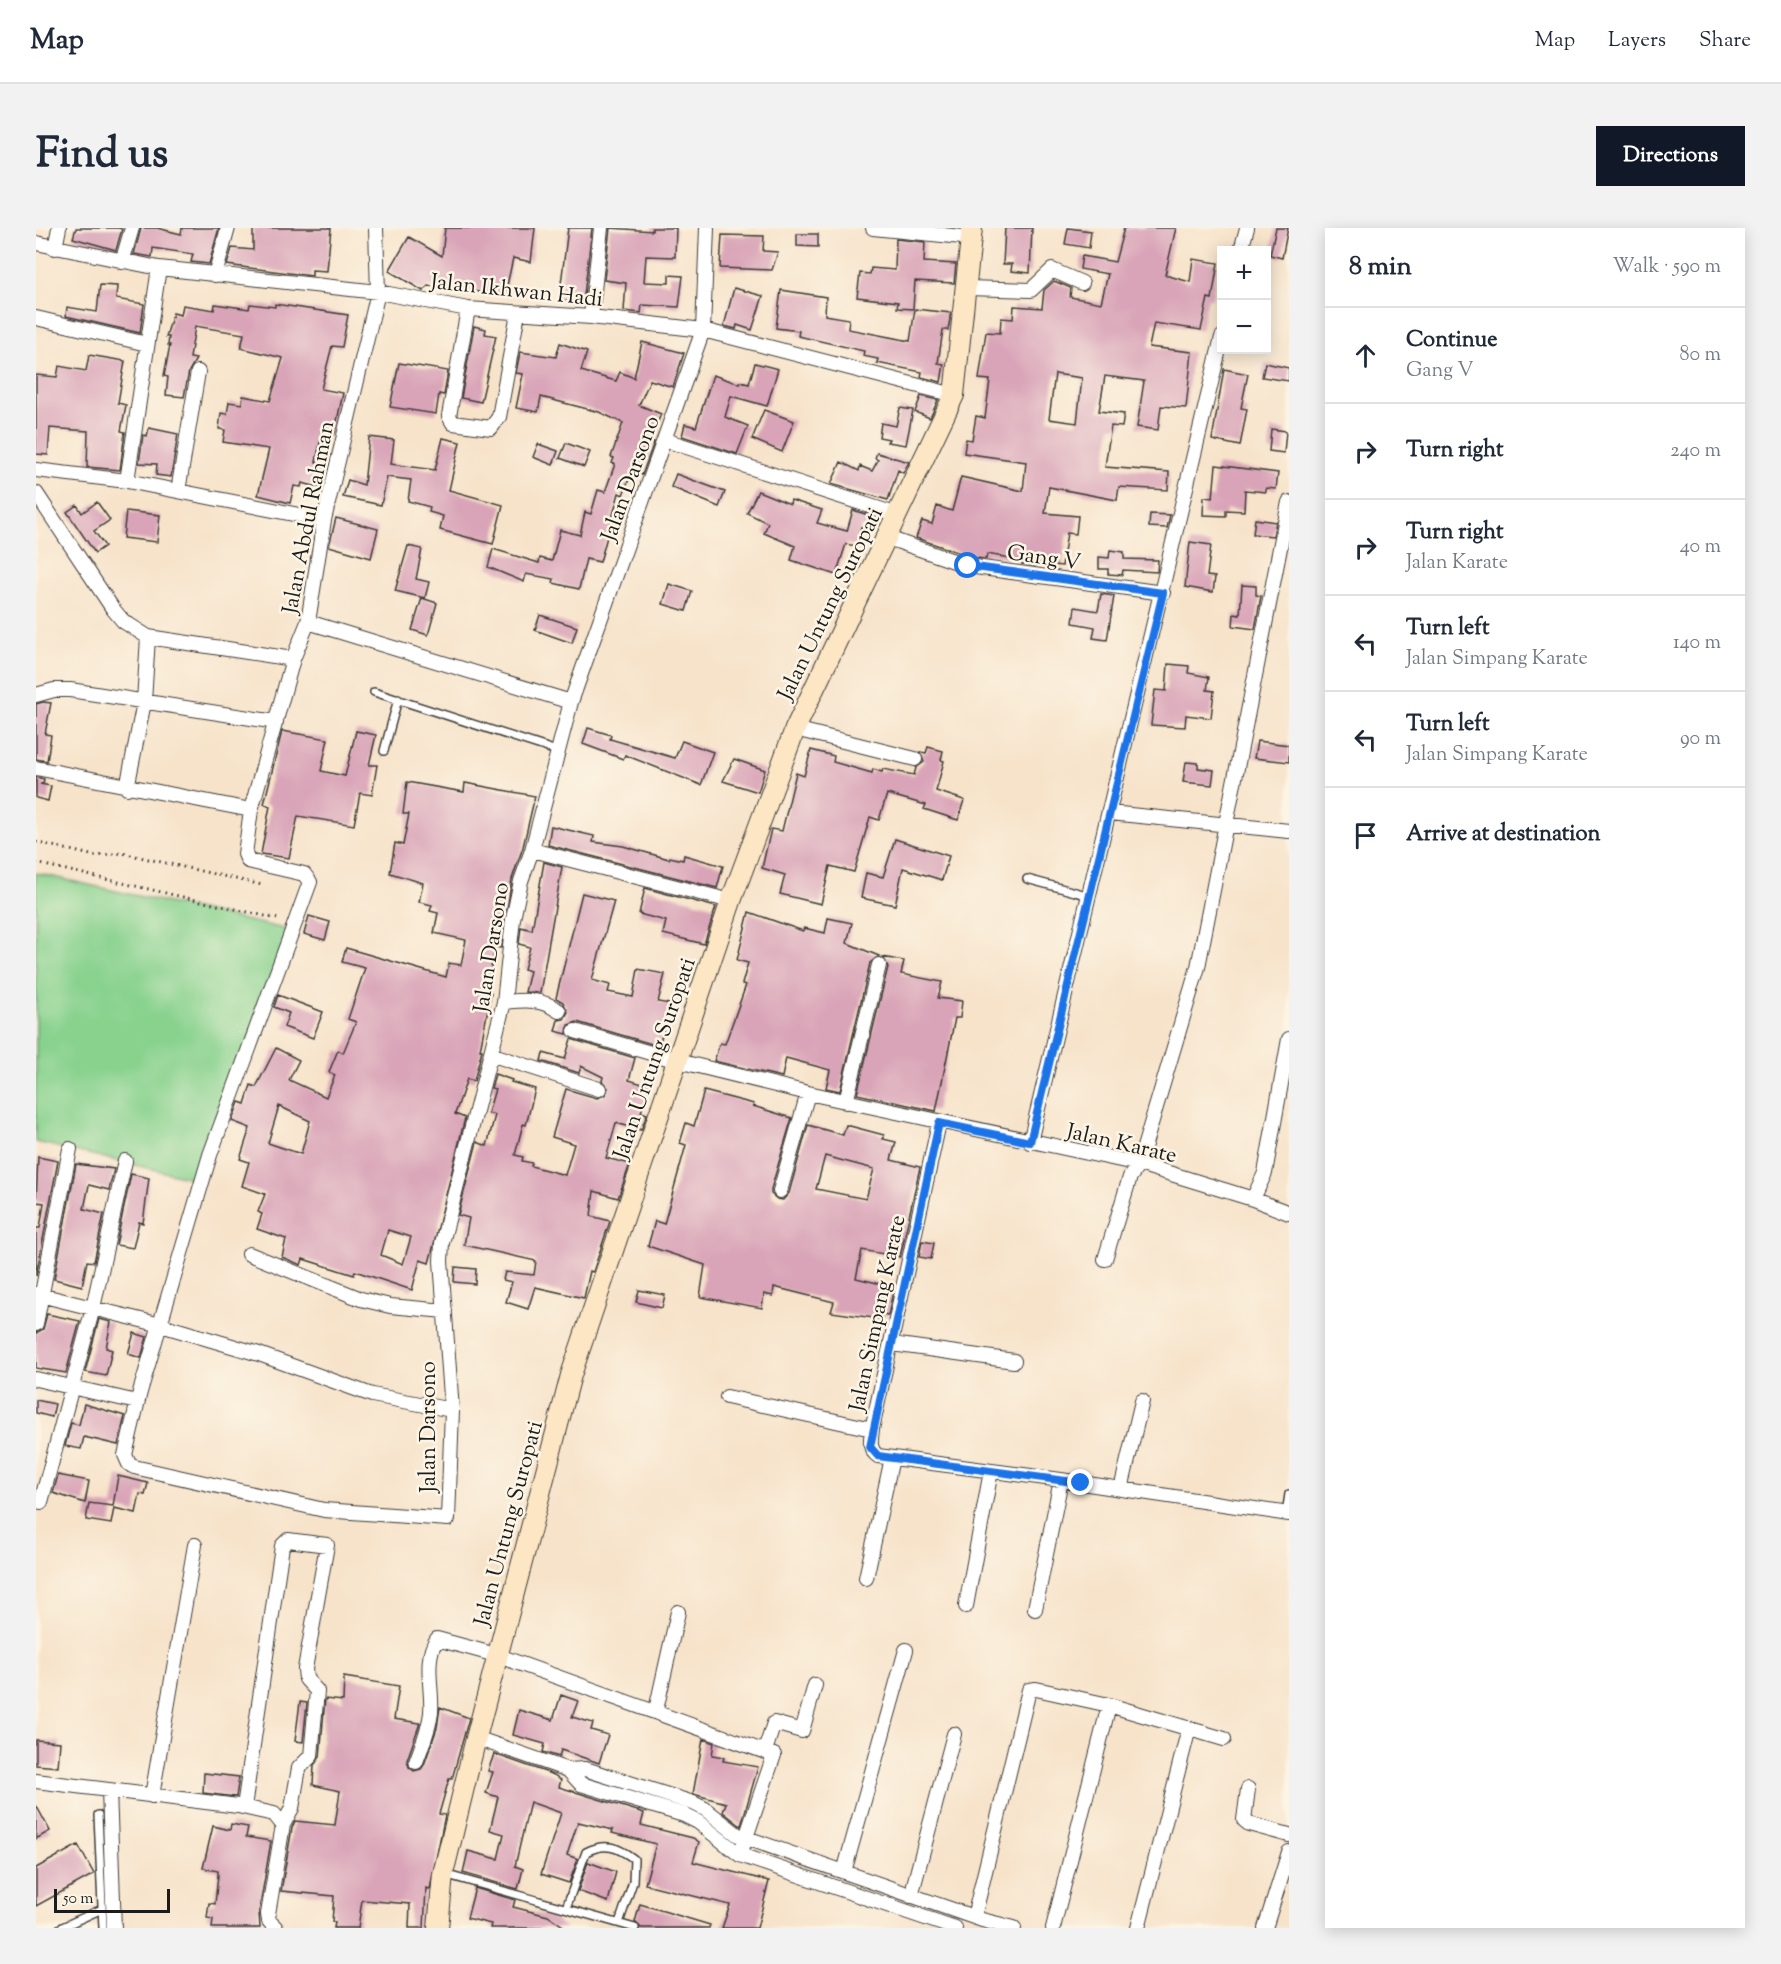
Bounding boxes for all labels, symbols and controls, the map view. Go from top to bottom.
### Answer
text: Map [30,21,84,61]
text: Map [1535,26,1575,56]
text: Layers [1608,26,1666,56]
text: Share [1699,26,1751,56]
text: Find us [36,126,168,186]
button: Directions [1596,126,1745,186]
map controls [1217,246,1271,354]
button: + [1217,246,1271,300]
text: 8 min [1349,249,1412,286]
text: Walk · 590 m [1613,253,1721,282]
street label: Jalan Ikhwan Hadi [428,267,604,317]
button: − [1217,300,1271,354]
text: Continue [1406,325,1497,357]
icon: ahead [1349,339,1382,372]
text: 80 m [1680,341,1721,370]
text: Gang V [1406,357,1473,386]
street label: Jalan Darsono [594,412,669,547]
street label: Jalan Abdul Rahman [275,418,344,618]
icon: right [1349,435,1382,468]
text: Turn right [1406,435,1503,467]
text: 240 m [1670,437,1721,466]
street label: Jalan Untung Suropati [771,502,892,707]
text: Turn right [1406,517,1503,549]
icon: right [1349,531,1382,564]
text: 40 m [1680,533,1721,562]
street label: Gang V [1005,538,1083,580]
text: Jalan Karate [1406,549,1508,578]
route start [954,552,980,578]
text: Turn left [1406,613,1489,645]
icon: left [1349,627,1382,660]
text: 140 m [1673,629,1721,658]
text: Jalan Simpang Karate [1406,645,1588,674]
text: Turn left [1406,709,1489,741]
icon: left [1349,723,1382,756]
text: 90 m [1680,725,1721,754]
text: Jalan Simpang Karate [1406,741,1588,770]
icon: arrive [1349,819,1382,852]
text: Arrive at destination [1406,819,1601,851]
street label: Jalan Darsono [467,880,519,1016]
street label: Jalan Untung Suropati [606,954,705,1165]
street label: Jalan Karate [1062,1116,1180,1173]
street label: Jalan Simpang Karate [842,1212,915,1416]
street label: Jalan Darsono [414,1361,446,1494]
street label: Jalan Untung Suropati [467,1418,553,1631]
route end [1067,1469,1093,1495]
scale bar [54,1886,170,1914]
text: 50 m [63,1888,94,1911]

